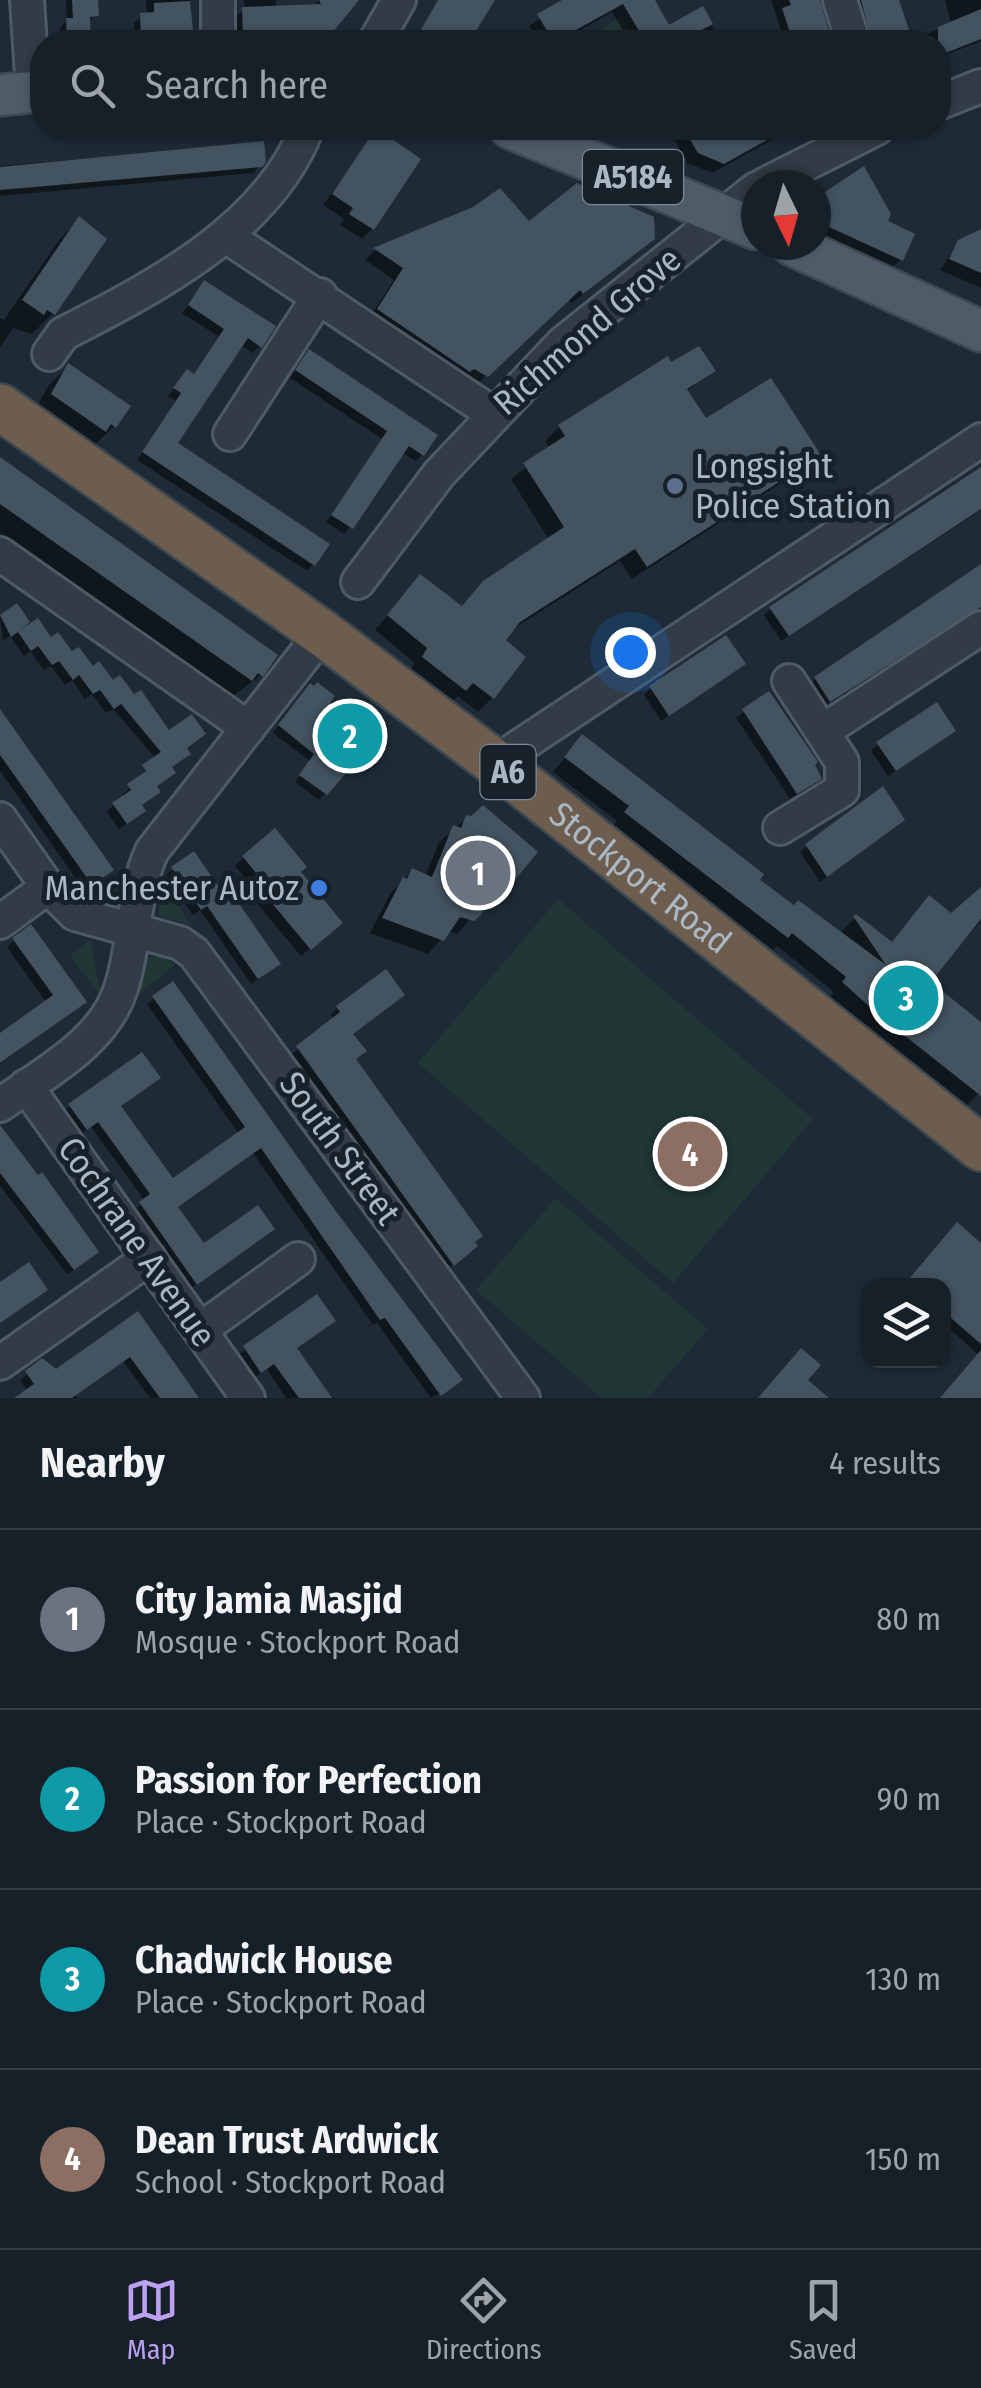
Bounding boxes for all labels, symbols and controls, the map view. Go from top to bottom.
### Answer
search box [30,30,951,140]
icon: search [65,58,120,113]
text: Search here [145,62,328,108]
road number: A5184 [583,150,683,204]
north arrow [741,170,831,260]
street label: Richmond Grove [485,238,689,424]
place label: Longsight Police Station [695,445,891,527]
marker: Longsight Police Station [664,475,686,497]
your location [605,627,656,678]
pin: 2 [318,698,382,774]
road number: A6 [480,745,536,799]
street label: Stockport Road [541,793,739,962]
pin: 1 [446,836,510,910]
place label: Manchester Autoz [45,867,299,909]
marker: Manchester Autoz [308,877,330,899]
pin: 3 [874,960,938,1036]
street label: South Street [271,1064,410,1233]
pin: 4 [658,1116,722,1192]
street label: Cochrane Avenue [49,1129,225,1355]
map controls [861,1278,951,1368]
button: layers [861,1278,951,1368]
text: Nearby [40,1438,165,1488]
text: 4 results [829,1444,941,1482]
text: City Jamia Masjid [135,1577,403,1623]
text: 1 [66,1600,79,1638]
text: 80 m [876,1600,941,1638]
text: Mosque · Stockport Road [135,1623,460,1661]
text: Passion for Perfection [135,1757,482,1803]
text: 2 [65,1780,80,1818]
text: 90 m [877,1780,941,1818]
text: Place · Stockport Road [135,1803,427,1841]
text: Chadwick House [135,1937,393,1983]
text: 3 [65,1960,80,1998]
text: 130 m [865,1960,941,1998]
text: Place · Stockport Road [135,1983,427,2021]
text: Dean Trust Ardwick [135,2117,438,2163]
text: 4 [64,2140,81,2178]
text: 150 m [865,2140,941,2178]
text: School · Stockport Road [135,2163,446,2201]
tab: Map [124,2273,179,2366]
tab: Directions [426,2273,542,2366]
tab: Saved [789,2273,857,2366]

